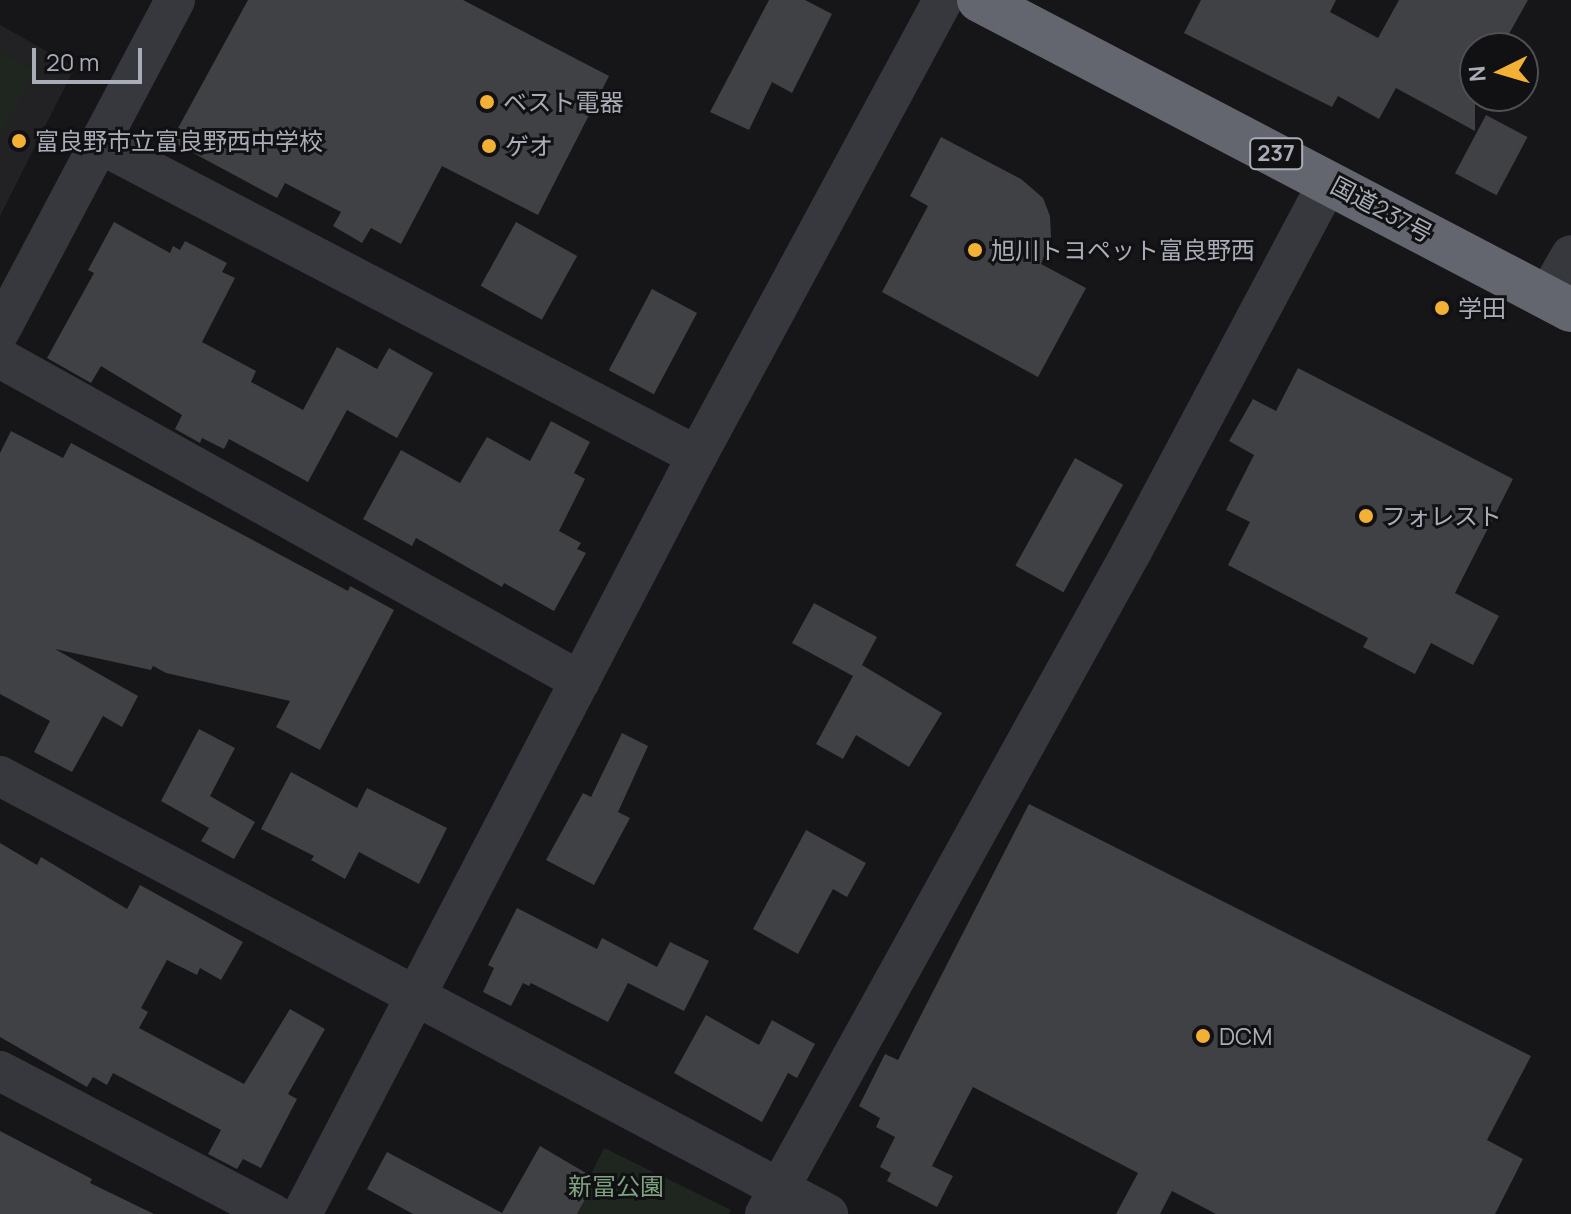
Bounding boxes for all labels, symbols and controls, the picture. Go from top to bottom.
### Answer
scale bar [36,32,146,82]
north arrow [1459,32,1539,112]
text: 20 m [46,45,99,78]
text: N [1461,65,1493,83]
place label: ベスト電器 [503,88,623,116]
marker: ベスト電器 [478,93,496,111]
place label: 富良野市立富良野西中学校 [35,127,323,155]
marker: 富良野市立富良野西中学校 [10,132,28,150]
place label: ゲオ [505,132,553,160]
road number: 237 [1248,136,1304,172]
marker: ゲオ [480,137,498,155]
street label: 国道237号 [1326,170,1438,248]
place label: 旭川トヨペット富良野西 [991,236,1255,264]
marker: 旭川トヨペット富良野西 [966,241,984,259]
place label: 学田 [1458,294,1506,322]
marker: 学田 [1433,299,1451,317]
place label: フォレスト [1382,502,1502,530]
marker: フォレスト [1357,507,1375,525]
place label: DCM [1219,1022,1272,1050]
marker: DCM [1194,1027,1212,1045]
park label: 新冨公園 [568,1172,664,1200]

